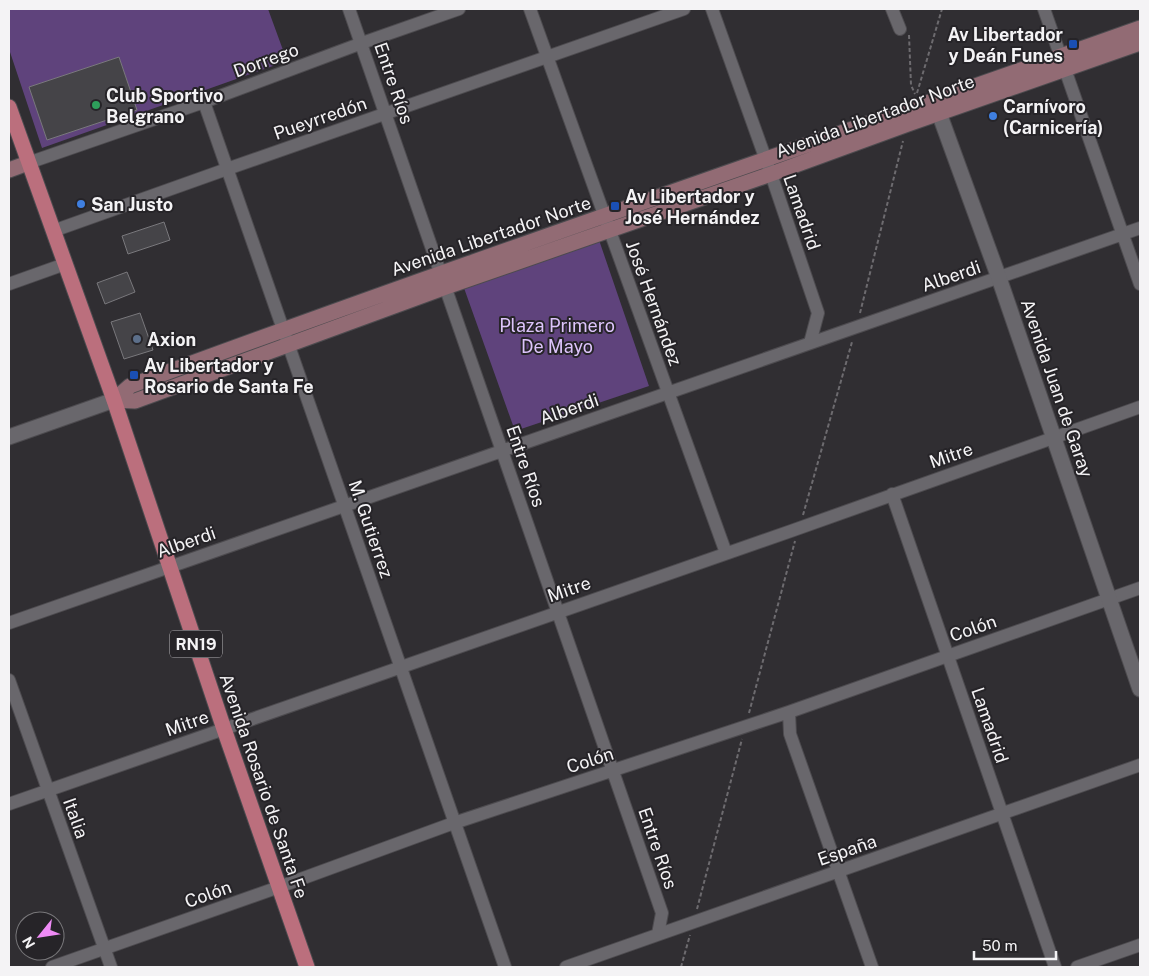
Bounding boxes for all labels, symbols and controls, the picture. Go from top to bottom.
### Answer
place label: Av Libertador y Deán Funes [948,24,1064,66]
marker: Av Libertador y Deán Funes [1067,38,1079,50]
street label: Dorrego [231,39,301,81]
street label: Entre Ríos [370,39,418,127]
street label: Avenida Libertador Norte [773,70,977,162]
place label: Club Sportivo Belgrano [106,85,223,127]
street label: Pueyrredón [271,92,369,144]
place label: Carnívoro (Carnicería) [1003,96,1103,138]
marker: Club Sportivo Belgrano [90,99,102,111]
marker: Carnívoro (Carnicería) [987,110,999,122]
street label: Lamadrid [779,171,825,253]
place label: Av Libertador y José Hernández [625,186,759,228]
street label: Avenida Libertador Norte [388,192,594,280]
place label: San Justo [91,194,173,215]
marker: San Justo [75,198,87,210]
marker: Av Libertador y José Hernández [609,200,621,212]
street label: José Hernández [622,238,686,368]
street label: Alberdi [919,256,983,296]
street label: Avenida Juan de Garay [1017,296,1097,480]
park label: Plaza Primero De Mayo [499,315,615,357]
place label: Axion [147,329,196,350]
marker: Axion [131,333,143,345]
place label: Av Libertador y Rosario de Santa Fe [144,355,314,397]
marker: Av Libertador y Rosario de Santa Fe [128,369,140,381]
street label: Alberdi [537,389,601,429]
street label: Entre Ríos [502,422,550,510]
street label: Mitre [927,438,975,472]
street label: M. Gutierrez [344,477,398,581]
street label: Alberdi [154,522,218,562]
street label: Mitre [545,572,593,606]
street label: Colón [947,610,999,646]
road number: RN19 [170,630,222,658]
street label: Avenida Rosario de Santa Fe [216,671,312,901]
street label: Lamadrid [967,684,1013,766]
street label: Mitre [163,706,211,740]
street label: Colón [564,743,616,777]
street label: Italia [59,795,93,841]
street label: Entre Ríos [634,804,682,892]
street label: España [815,830,879,870]
street label: Colón [182,876,234,912]
north arrow [15,911,65,961]
scale bar [974,928,1056,960]
text: N [19,934,38,951]
text: 50 m [982,937,1017,954]

